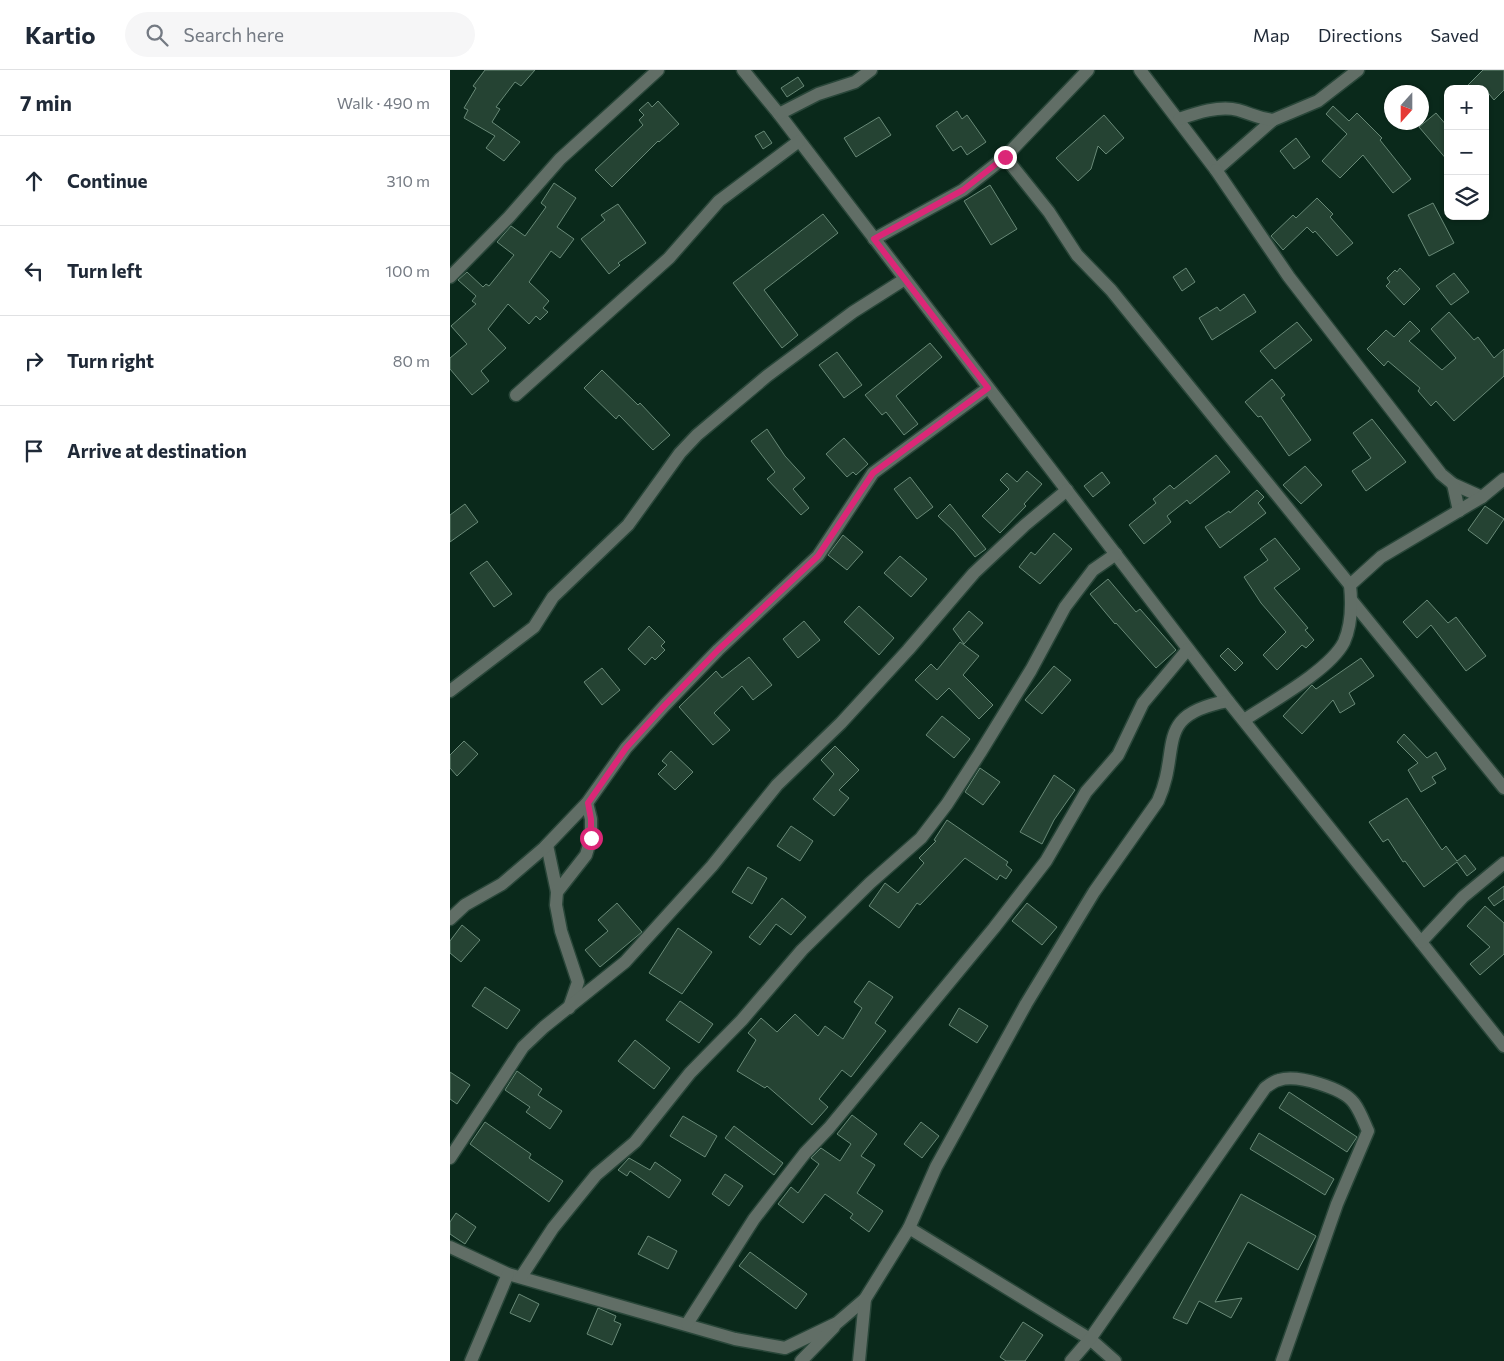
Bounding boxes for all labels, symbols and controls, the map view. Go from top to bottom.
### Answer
search box [125,12,475,57]
text: Kartio [25,20,95,49]
icon: search [143,21,171,49]
text: Search here [183,23,284,46]
text: Map [1253,24,1290,46]
text: Directions [1318,24,1402,46]
text: Saved [1430,24,1479,46]
north arrow [1384,85,1429,130]
map controls [1444,85,1489,220]
button: + [1444,85,1489,130]
text: 7 min [20,90,72,115]
text: Walk · 490 m [337,93,430,112]
button: − [1444,130,1489,175]
route end [994,146,1017,169]
icon: ahead [20,167,48,195]
text: Continue [67,169,147,192]
text: 310 m [387,171,430,190]
button: layers [1444,175,1489,220]
icon: left [20,257,48,285]
text: Turn left [67,259,142,282]
text: 100 m [385,261,430,280]
icon: right [20,347,48,375]
text: Turn right [67,349,154,372]
text: 80 m [393,351,430,370]
icon: arrive [20,437,48,465]
text: Arrive at destination [67,439,247,462]
route start [580,827,603,850]

